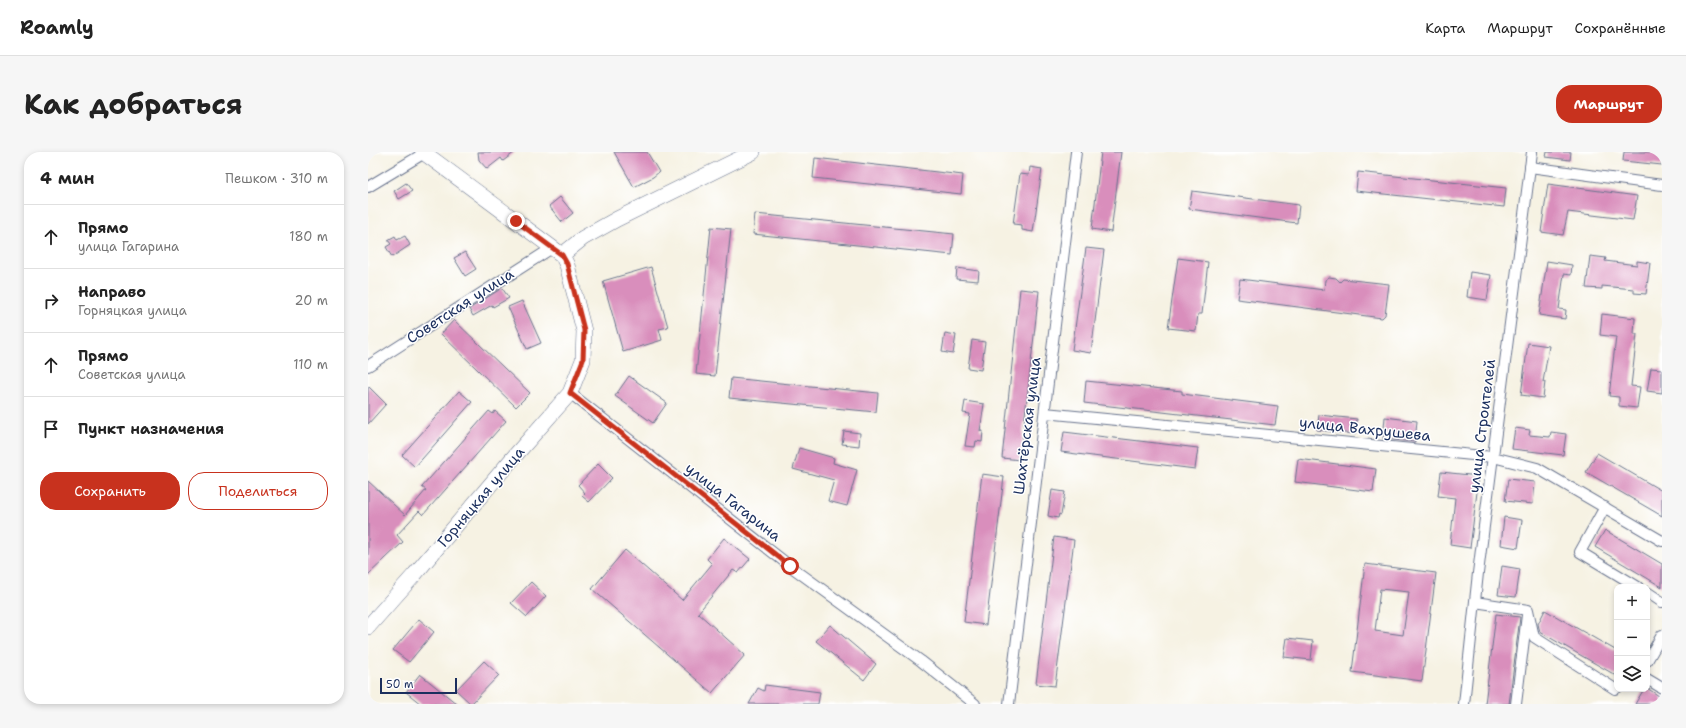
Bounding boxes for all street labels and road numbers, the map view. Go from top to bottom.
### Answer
street label: Советская улица [403,263,518,348]
street label: Шахтёрская улица [1009,355,1045,496]
street label: улица Строителей [1464,358,1500,494]
street label: улица Вахрушева [1298,412,1433,446]
street label: Горняцкая улица [433,442,529,551]
street label: улица Гагарина [681,458,786,546]

